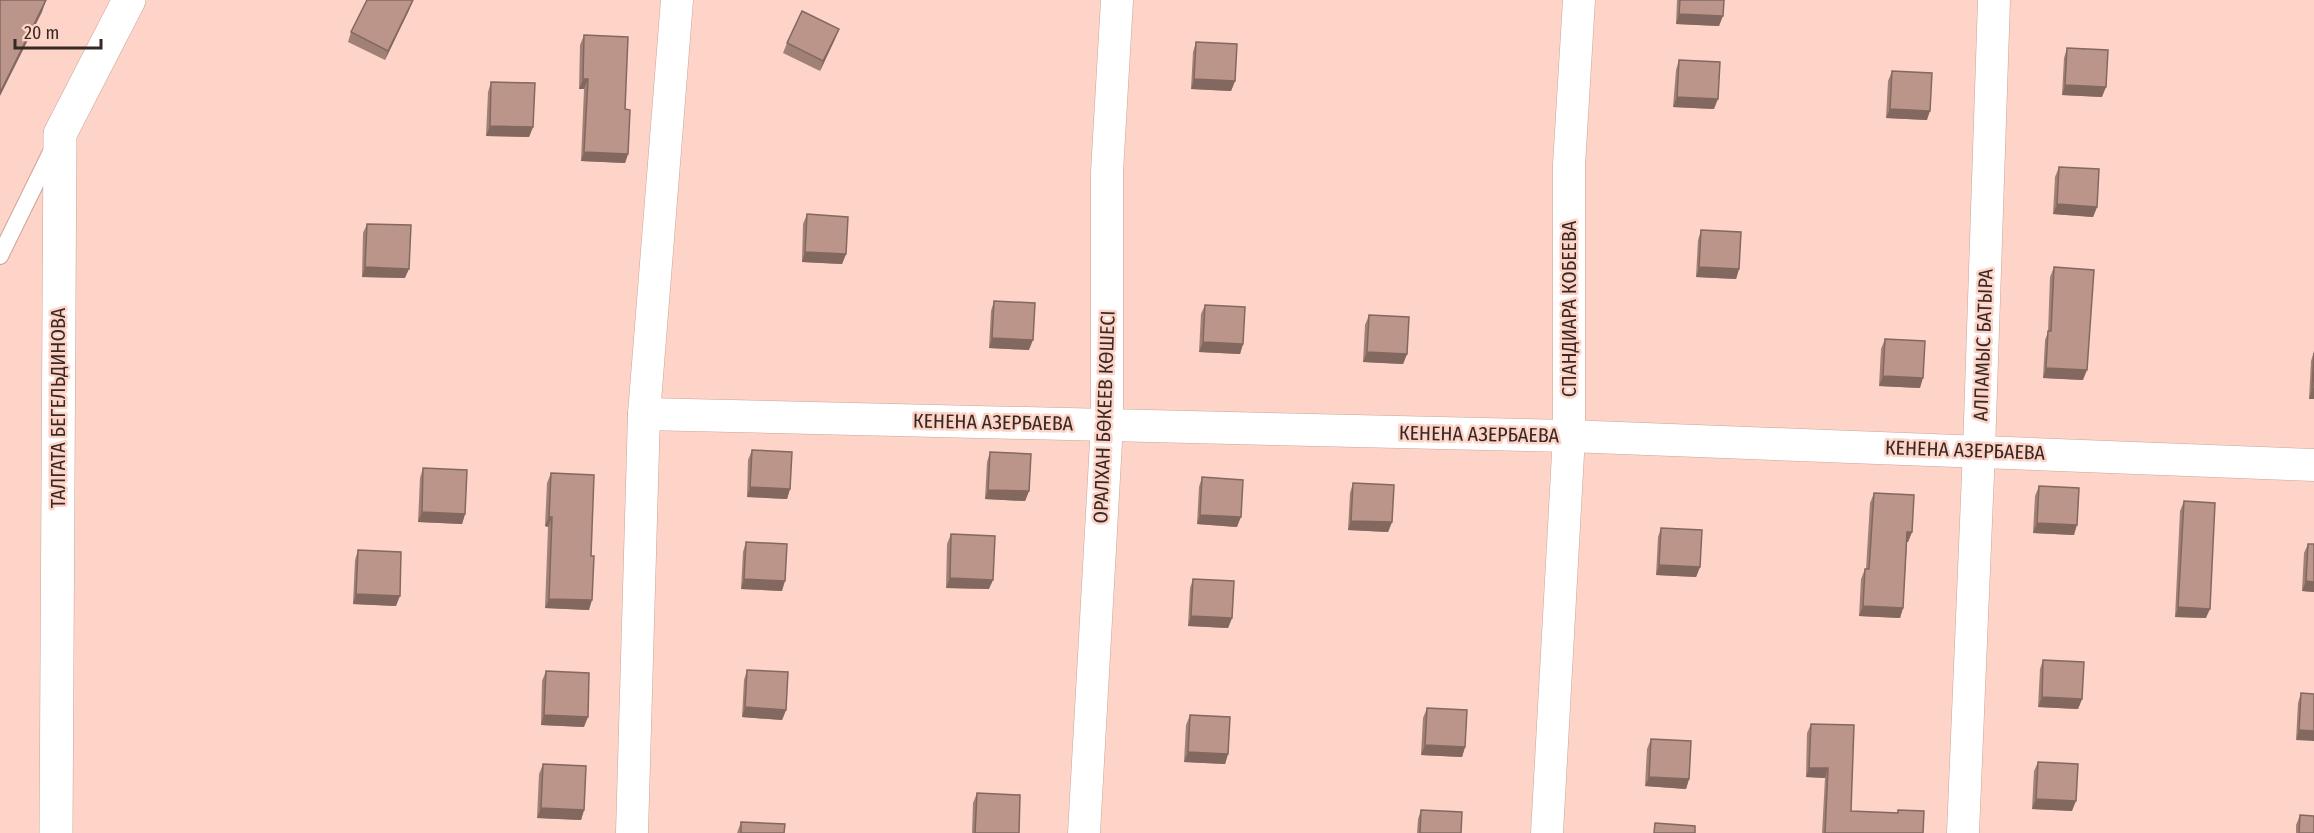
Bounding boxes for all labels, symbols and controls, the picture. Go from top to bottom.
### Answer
scale bar [15,12,100,50]
text: 20 m [24,22,59,44]
street label: СПАНДИАРА КОБЕЕВА [1557,220,1581,397]
street label: АЛПАМЫС БАТЫРА [1968,268,1998,422]
street label: ТАЛГАТА БЕГЕЛЬДИНОВА [46,307,70,508]
street label: ОРАЛХАН БӨКЕЕВ КӨШЕСІ [1088,310,1120,524]
street label: КЕНЕНА АЗЕРБАЕВА [913,409,1074,435]
street label: КЕНЕНА АЗЕРБАЕВА [1399,421,1560,447]
street label: КЕНЕНА АЗЕРБАЕВА [1884,435,2046,465]

